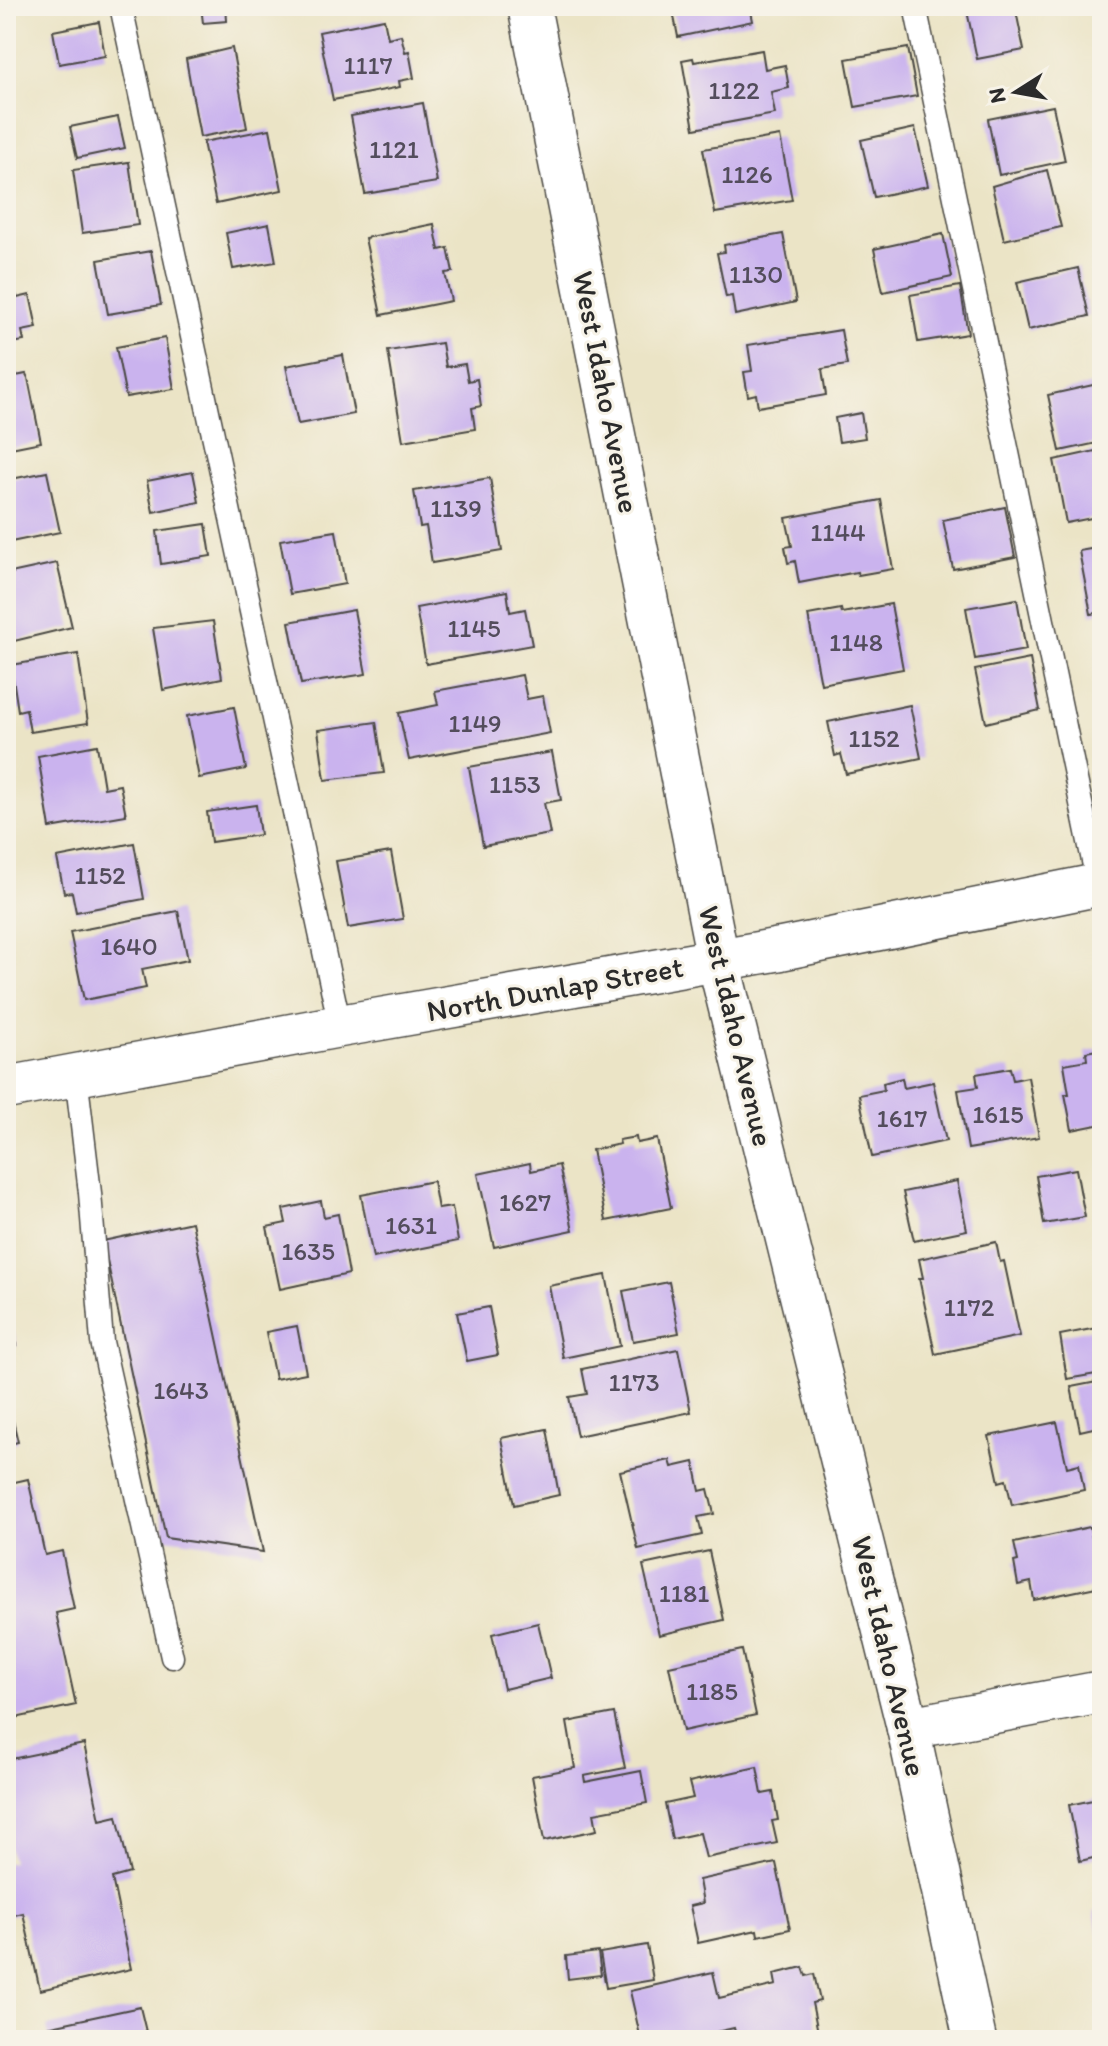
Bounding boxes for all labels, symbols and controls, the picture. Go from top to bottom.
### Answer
house number: 1117 [343,49,393,81]
north arrow [976,52,1056,132]
house number: 1122 [708,74,760,106]
text: N [982,86,1012,106]
house number: 1121 [369,133,419,165]
house number: 1126 [721,158,773,190]
house number: 1130 [729,258,783,290]
street label: West Idaho Avenue [565,268,648,516]
house number: 1139 [430,492,482,524]
house number: 1144 [810,516,866,548]
house number: 1145 [447,612,501,644]
house number: 1148 [829,626,883,658]
house number: 1149 [448,707,502,739]
house number: 1152 [848,722,900,754]
house number: 1153 [489,768,541,800]
house number: 1152 [74,859,126,891]
street label: West Idaho Avenue [691,902,782,1150]
house number: 1640 [100,930,158,962]
street label: North Dunlap Street [424,948,686,1029]
house number: 1615 [972,1098,1024,1130]
house number: 1617 [877,1102,927,1134]
house number: 1627 [499,1186,551,1218]
house number: 1631 [385,1209,437,1241]
house number: 1635 [281,1235,335,1267]
house number: 1172 [944,1291,995,1323]
house number: 1173 [608,1366,660,1398]
house number: 1643 [153,1374,209,1406]
street label: West Idaho Avenue [844,1532,935,1780]
house number: 1181 [659,1577,709,1609]
house number: 1185 [686,1675,738,1707]

